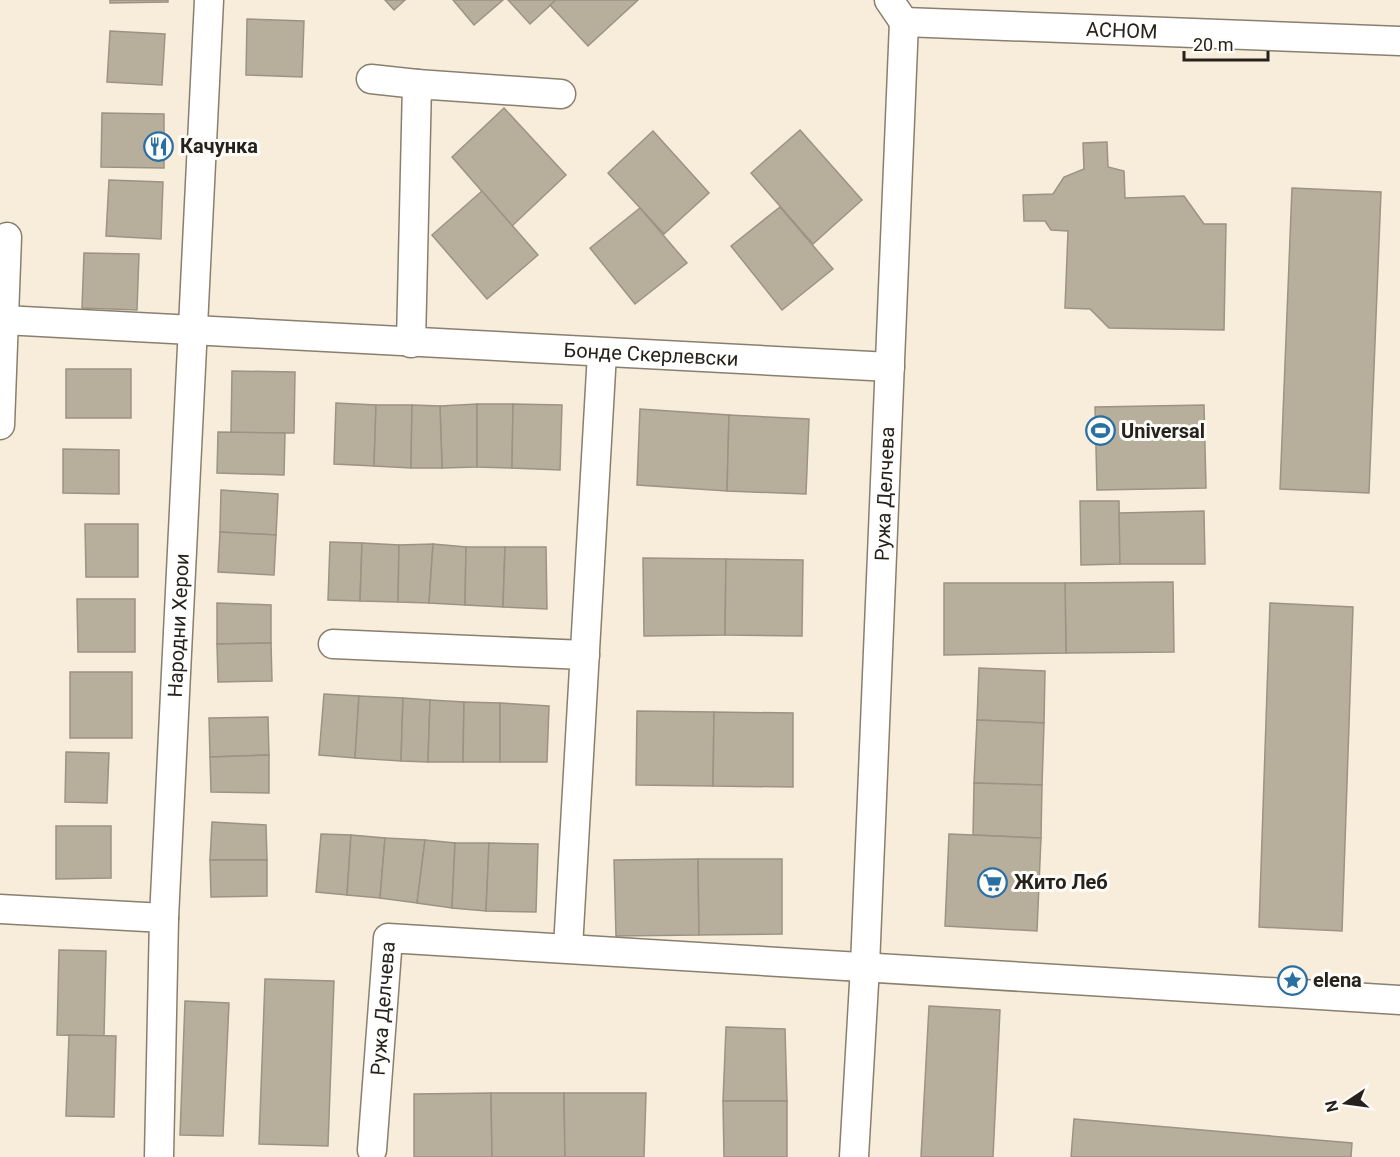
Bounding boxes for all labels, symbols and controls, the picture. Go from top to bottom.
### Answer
street label: АСНОМ [1086,17,1158,44]
scale bar [1184,24,1268,62]
text: 20 m [1193,34,1233,55]
restaurant icon: Качунка [143,130,175,162]
place label: Качунка [180,134,258,158]
street label: Бонде Скерлевски [563,338,739,371]
sports icon: Universal [1084,415,1116,447]
place label: Universal [1121,419,1205,443]
street label: Ружа Делчева [870,426,899,561]
street label: Народни Херои [163,553,194,698]
supermarket icon: Жито Леб [977,866,1009,898]
place label: Жито Леб [1014,870,1108,894]
street label: Ружа Делчева [366,940,400,1076]
place icon: elena [1276,964,1308,996]
place label: elena [1313,968,1362,992]
north arrow [1316,1073,1376,1133]
text: N [1321,1099,1342,1114]

